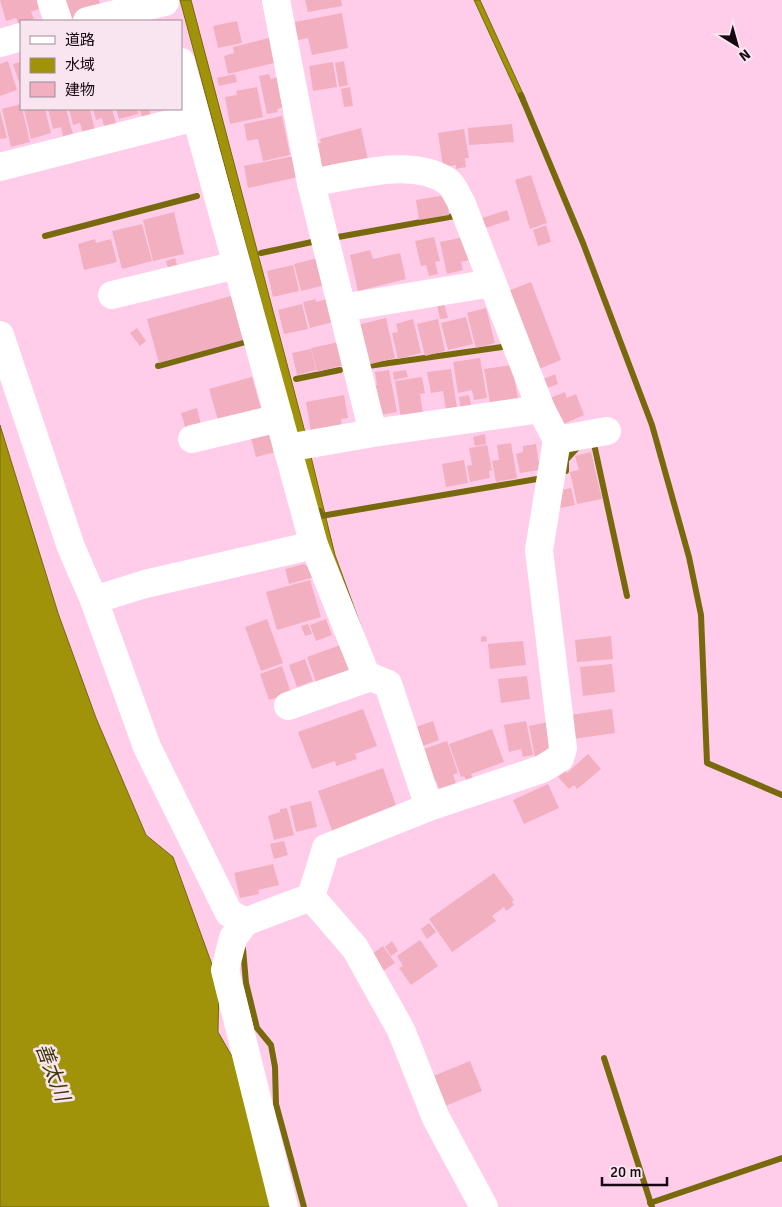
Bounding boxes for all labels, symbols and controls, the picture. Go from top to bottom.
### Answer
legend [20,20,182,110]
north arrow [712,20,762,70]
text: 道路 [65,31,95,49]
text: N [736,45,754,65]
text: 水域 [65,56,95,74]
text: 建物 [65,81,95,99]
water label: 善太川 [30,1040,76,1107]
scale bar [602,1154,667,1186]
text: 20 m [610,1163,641,1181]

